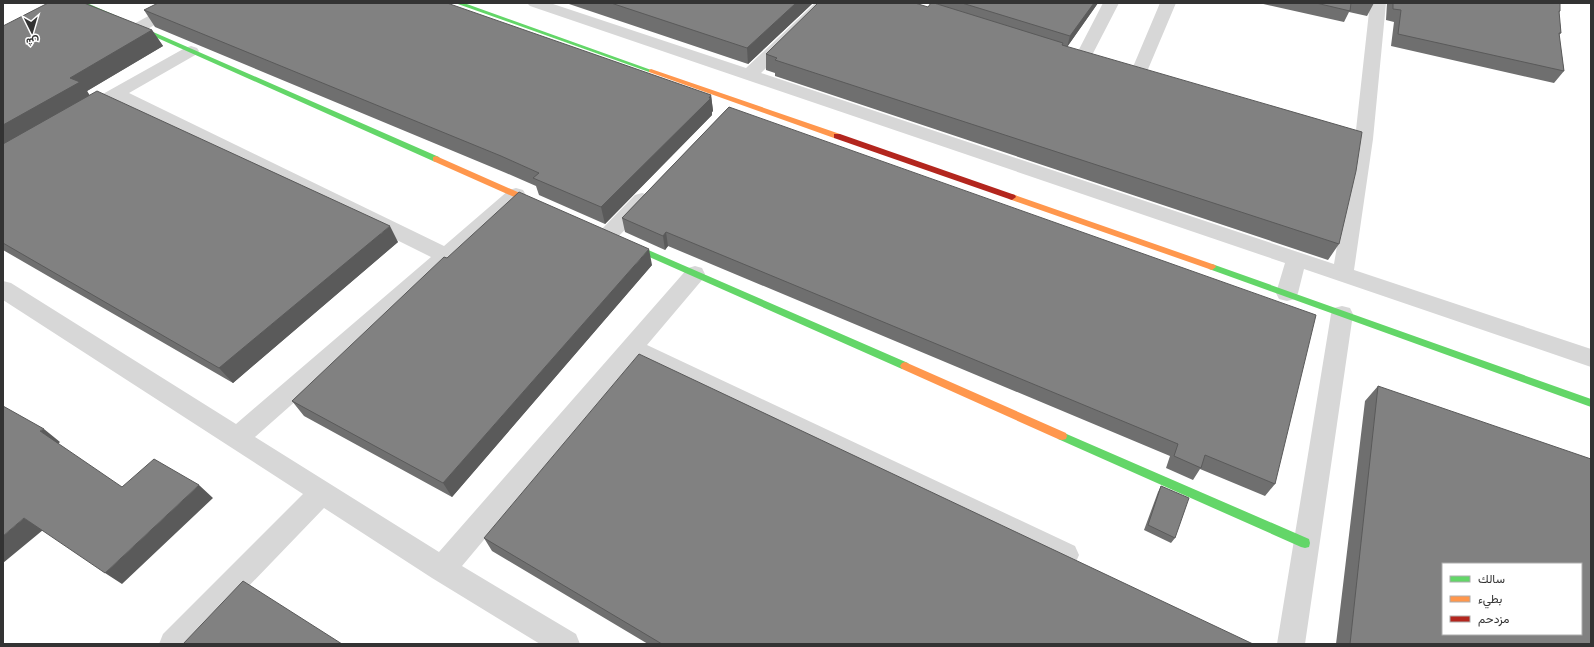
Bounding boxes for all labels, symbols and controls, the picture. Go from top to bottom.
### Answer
north arrow [12,12,52,52]
text: ش [26,33,40,50]
legend [1442,563,1582,635]
text: سالك [1478,571,1505,587]
text: بطيء [1478,591,1502,609]
text: مزدحم [1478,611,1509,627]

